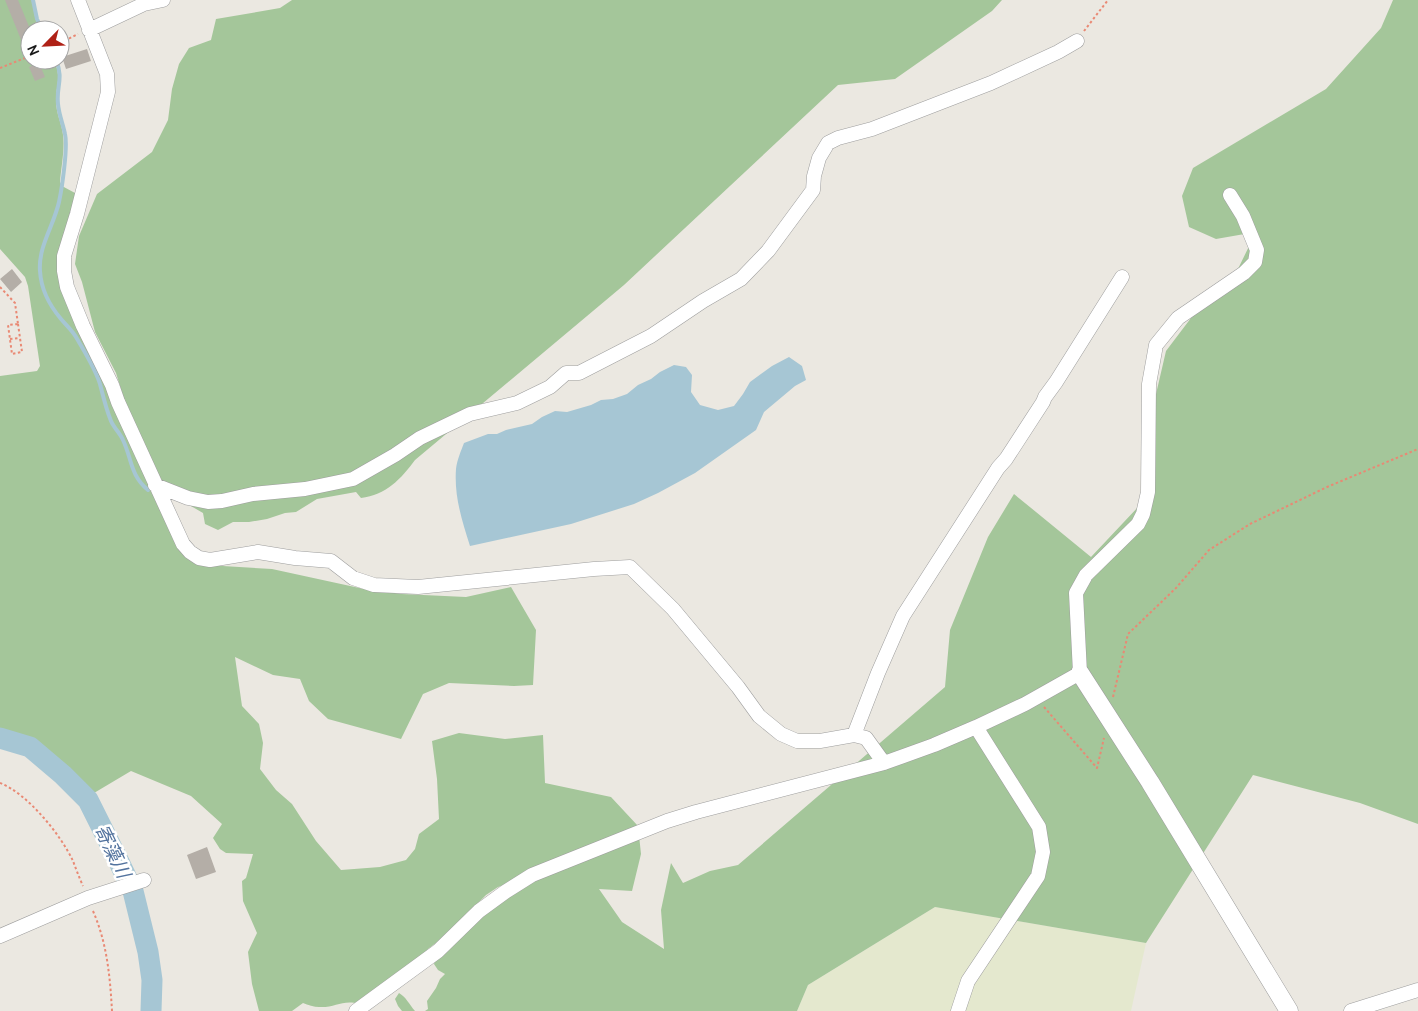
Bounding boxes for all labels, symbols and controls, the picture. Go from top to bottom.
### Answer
north arrow [20,20,70,70]
text: N [23,42,43,58]
water label: 寄藻川 [90,821,136,884]

